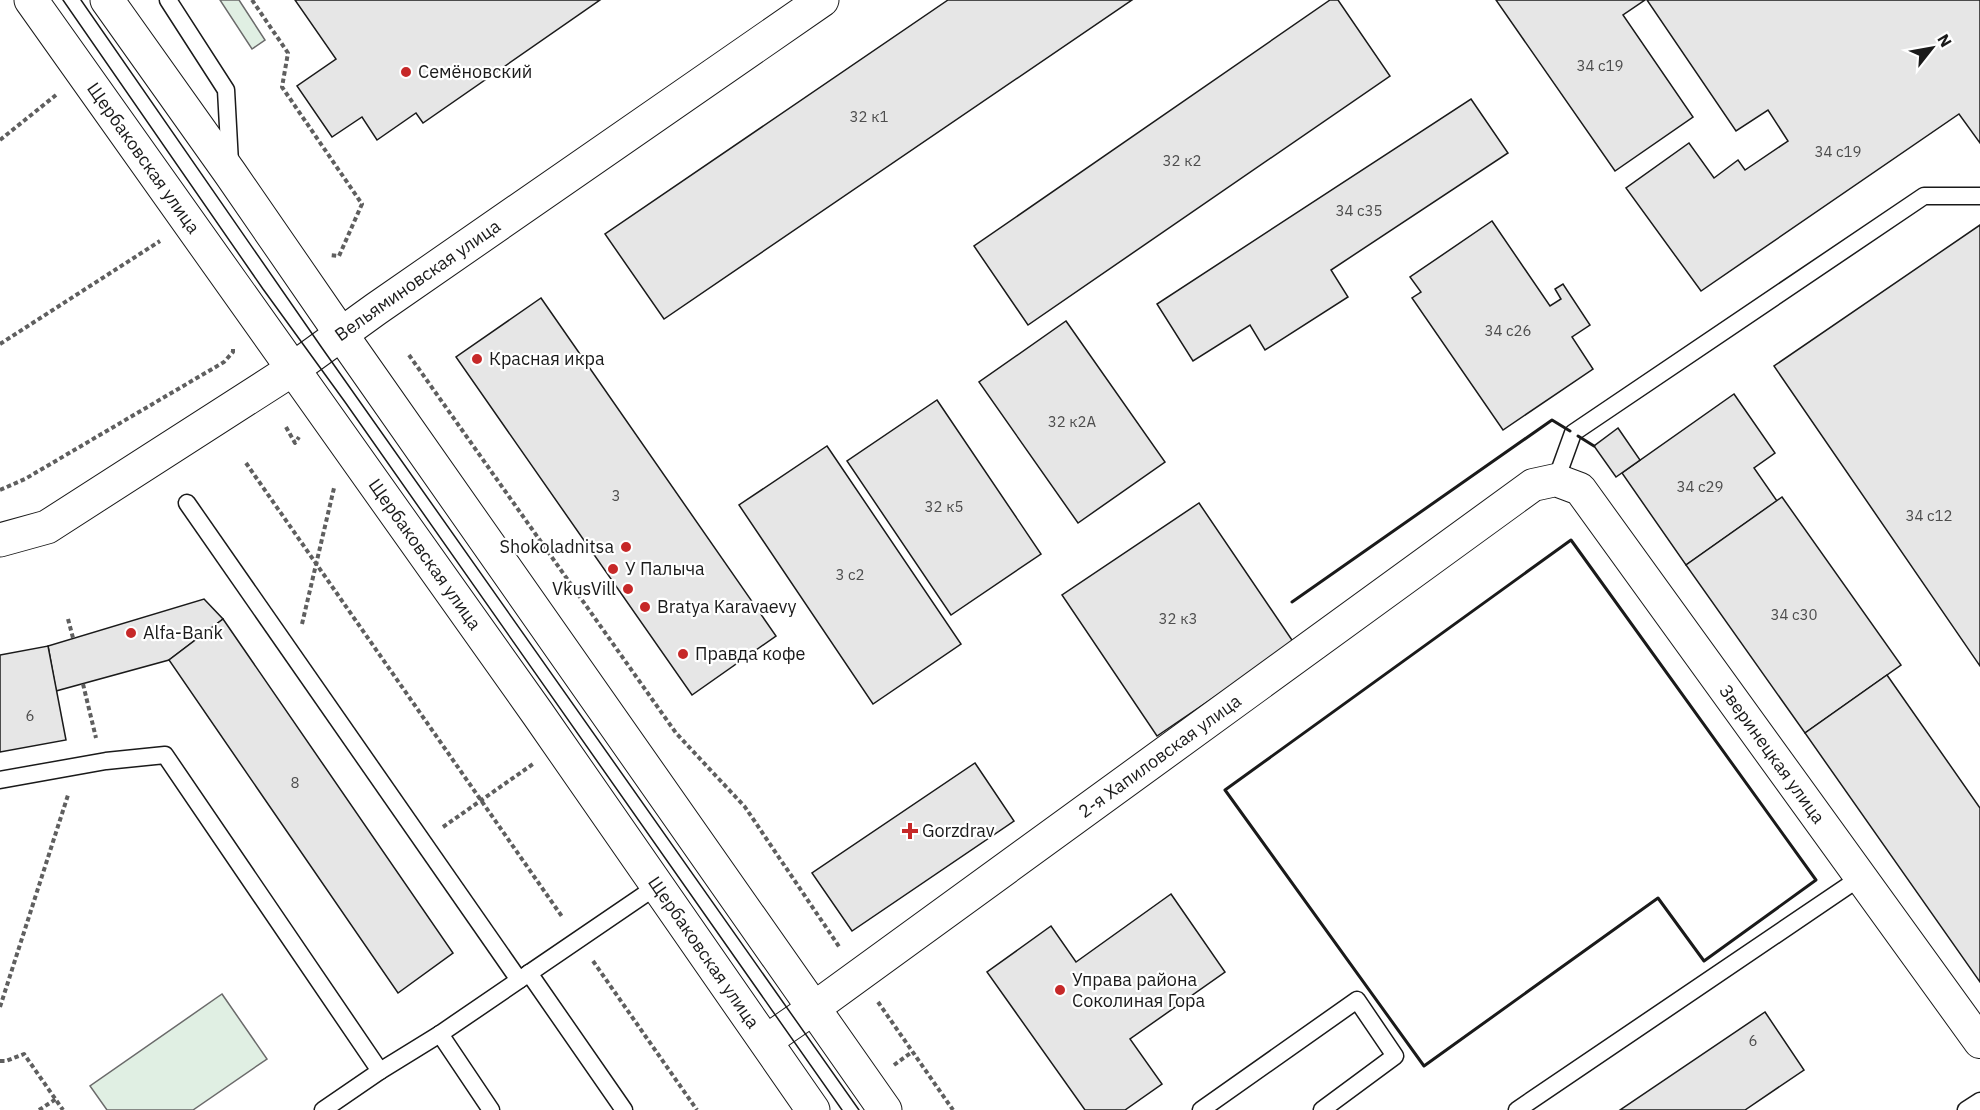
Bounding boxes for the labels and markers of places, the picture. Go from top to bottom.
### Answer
place label: Семёновский [418,60,532,83]
marker: Семёновский [399,65,413,79]
place label: Красная икра [489,347,605,370]
marker: Красная икра [470,352,484,366]
place label: Shokoladnitsa [500,535,614,558]
marker: Shokoladnitsa [619,540,633,554]
place label: У Палыча [625,557,705,580]
marker: У Палыча [606,562,620,576]
place label: VkusVill [552,577,616,600]
marker: VkusVill [621,582,635,596]
place label: Bratya Karavaevy [657,595,796,618]
marker: Bratya Karavaevy [638,600,652,614]
place label: Alfa-Bank [143,621,224,644]
marker: Alfa-Bank [124,626,138,640]
place label: Правда кофе [695,642,805,665]
marker: Правда кофе [676,647,690,661]
place label: Gorzdrav [922,819,995,842]
marker: Gorzdrav [903,824,917,838]
place label: Управа района Соколиная Гора [1072,968,1205,1012]
marker: Управа района Соколиная Гора [1053,983,1067,997]

